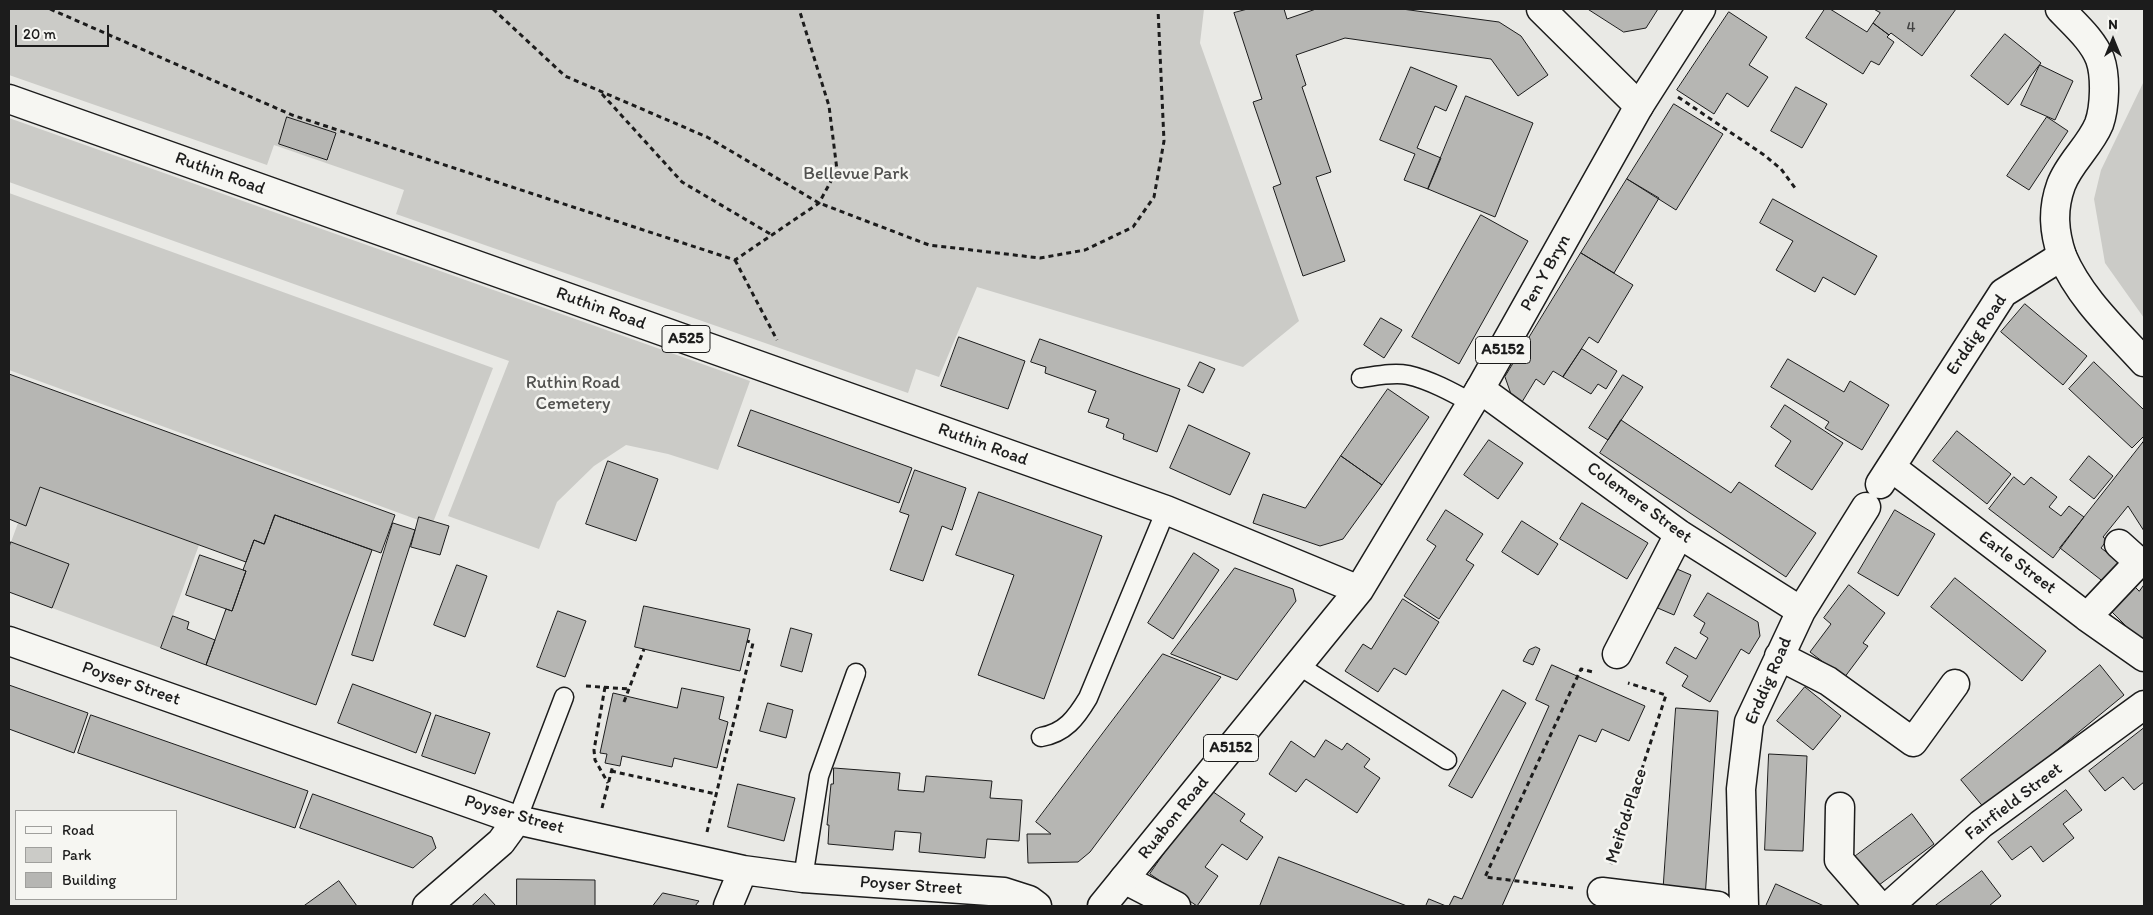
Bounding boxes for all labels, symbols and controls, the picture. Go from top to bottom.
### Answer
scale bar [18,15,111,47]
north arrow [2088,15,2138,65]
text: N [2108,16,2118,33]
house number: 4 [1906,19,1916,37]
text: 20 m [23,25,56,43]
street label: Ruthin Road [172,148,268,200]
park label: Bellevue Park [803,163,909,185]
street label: Pen Y Bryn [1516,231,1576,315]
street label: Ruthin Road [553,283,649,335]
street label: Erddig Road [1942,290,2012,380]
road number: A525 [662,326,710,352]
road number: A5152 [1476,336,1530,364]
park label: Ruthin Road Cemetery [526,372,620,414]
street label: Ruthin Road [935,419,1031,471]
street label: Colemere Street [1582,458,1696,548]
street label: Earle Street [1974,527,2060,599]
street label: Erddig Road [1741,634,1797,728]
street label: Poyser Street [79,657,183,711]
road number: A5152 [1204,734,1258,761]
street label: Fairfield Street [1961,758,2067,846]
street label: Meifod Place [1602,766,1652,866]
street label: Ruabon Road [1134,772,1214,864]
street label: Poyser Street [462,790,566,840]
legend [15,810,178,900]
text: Road [62,821,94,839]
text: Park [62,846,92,864]
text: Building [62,871,116,889]
street label: Poyser Street [859,872,963,900]

